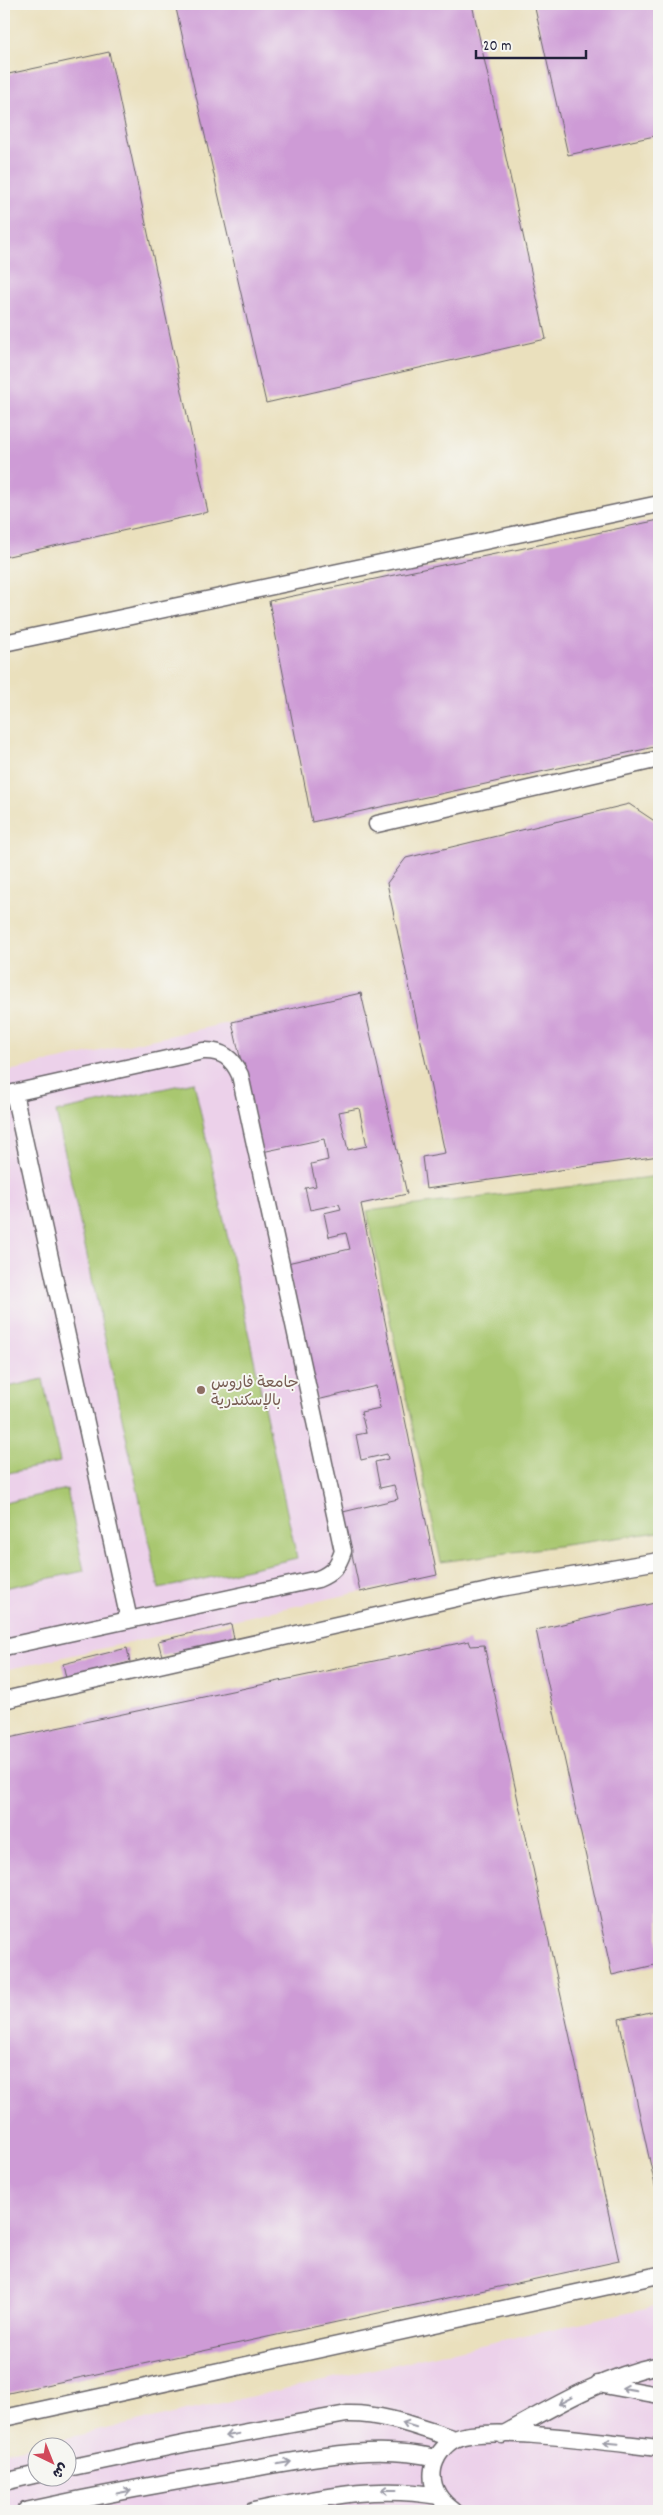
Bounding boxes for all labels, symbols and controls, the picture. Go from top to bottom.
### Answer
scale bar [476,28,586,60]
text: 20 m [483,36,511,58]
place label: جامعة فاروس بالإسكندرية [211,1372,299,1413]
marker: جامعة فاروس بالإسكندرية [195,1384,207,1396]
one-way arrow [621,2384,637,2394]
one-way arrow [558,2396,573,2406]
one-way arrow [401,2419,417,2429]
one-way arrow [224,2430,240,2440]
north arrow [28,2438,78,2488]
one-way arrow [603,2438,619,2447]
text: ش [47,2457,72,2483]
one-way arrow [276,2457,292,2467]
one-way arrow [382,2485,398,2495]
one-way arrow [116,2486,132,2496]

